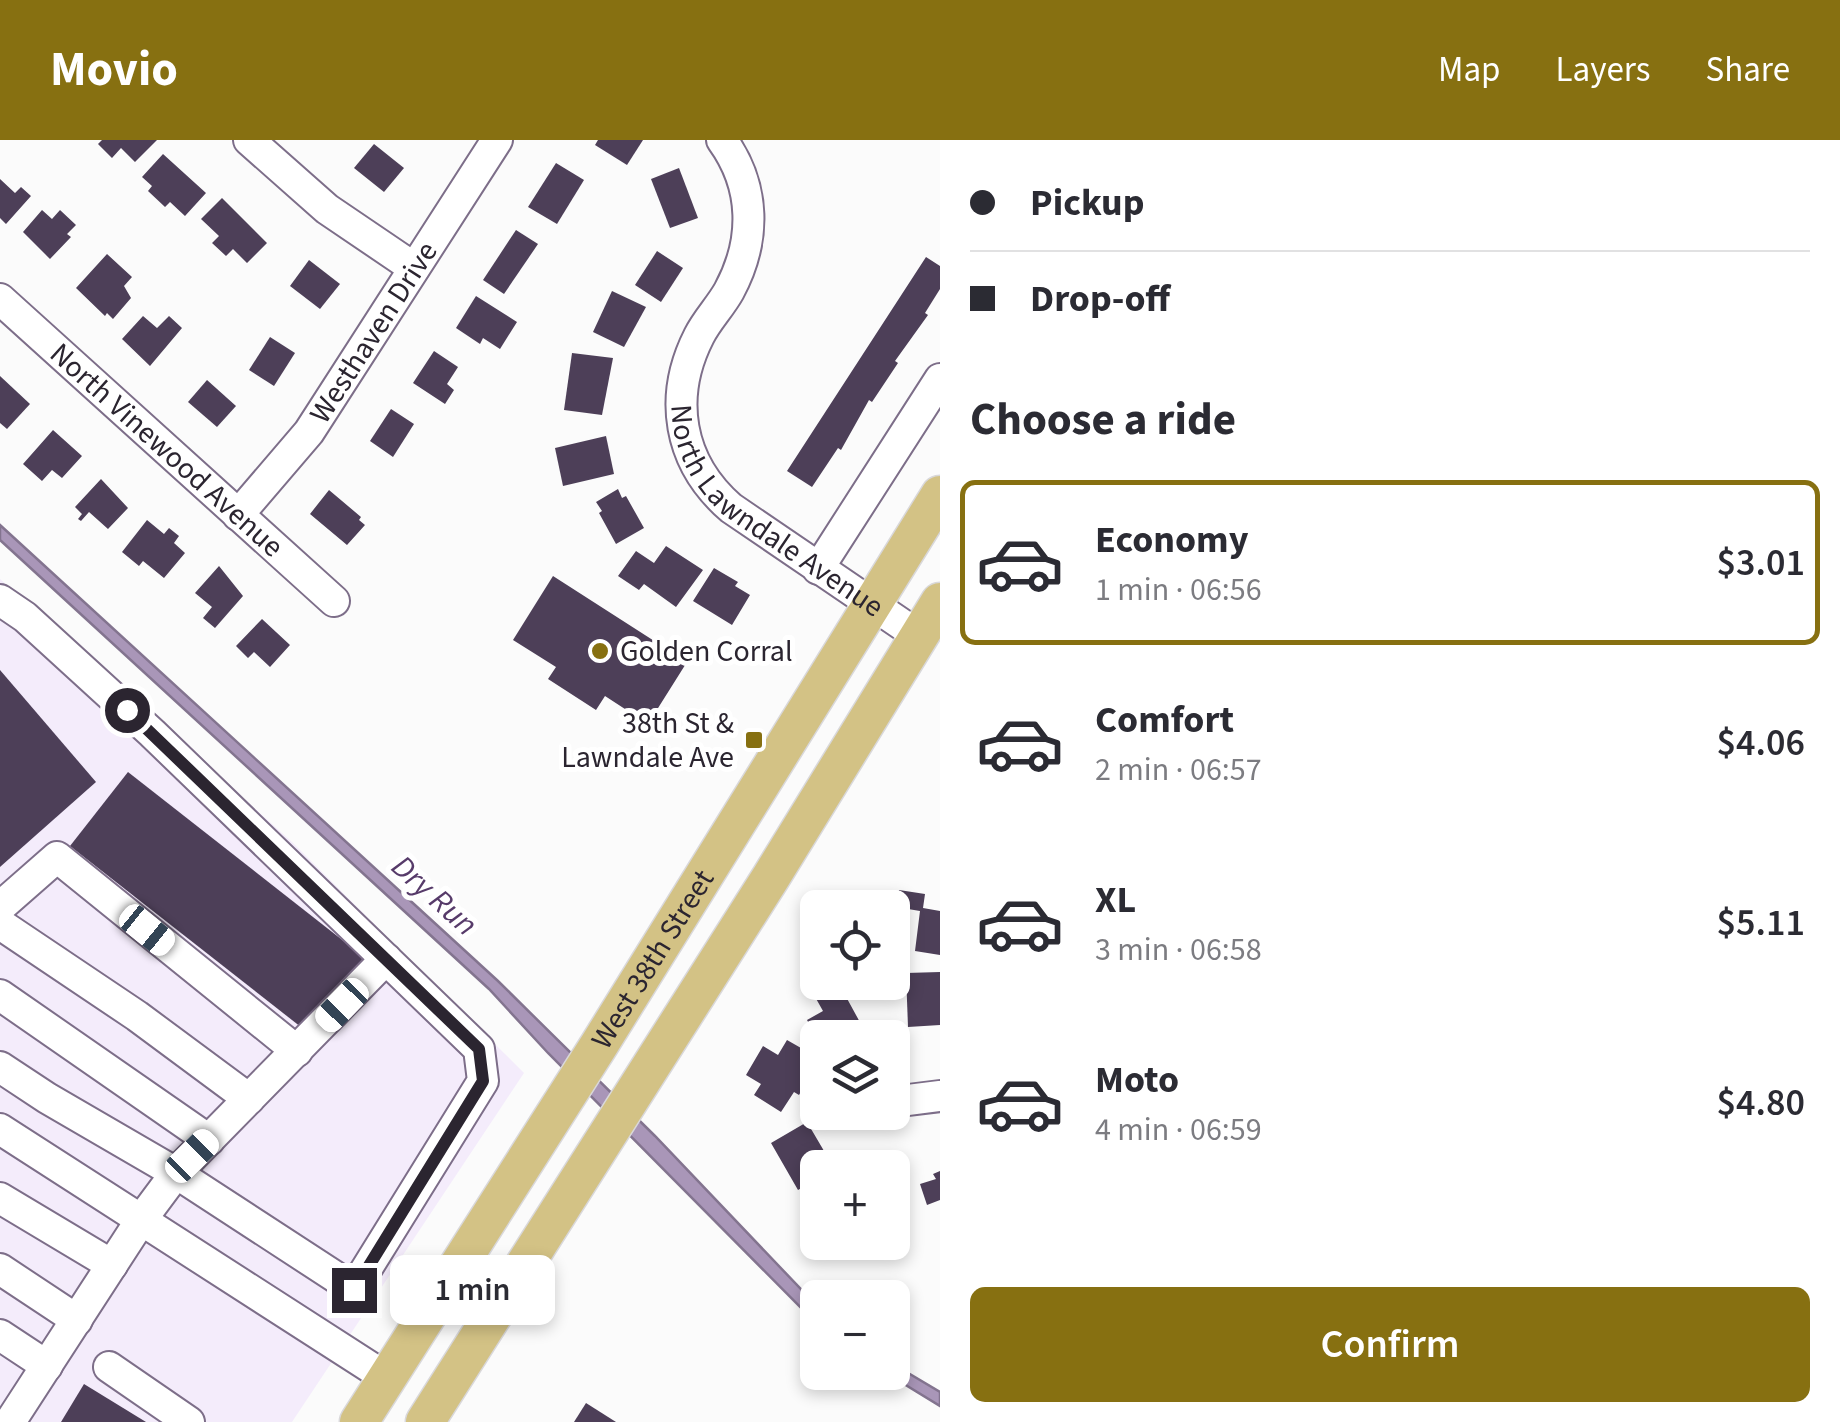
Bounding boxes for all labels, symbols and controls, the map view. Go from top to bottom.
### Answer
text: Movio [50,36,178,104]
text: Map [1438,45,1501,95]
text: Layers [1556,45,1650,95]
text: Share [1705,45,1790,95]
text: Pickup [1030,176,1144,230]
street label: Westhaven Drive [299,233,448,432]
text: Drop-off [1030,272,1170,326]
street label: North Vinewood Avenue [40,333,293,568]
text: Choose a ride [970,388,1236,452]
street label: North Lawndale Avenue [659,403,892,628]
text: Economy [1095,513,1248,567]
icon: car [975,518,1065,608]
text: $3.01 [1717,536,1805,590]
text: 1 min · 06:56 [1095,567,1262,613]
place label: Golden Corral [620,630,793,673]
marker: Golden Corral [589,640,611,662]
route start [105,688,150,733]
text: Comfort [1095,693,1234,747]
icon: car [975,698,1065,788]
place label: 38th St & Lawndale Ave [561,702,734,779]
text: $4.06 [1717,716,1805,770]
marker: 38th St & Lawndale Ave [743,729,765,751]
text: 2 min · 06:57 [1095,747,1262,793]
water label: Dry Run [381,844,488,947]
street label: West 38th Street [581,861,725,1057]
text: XL [1095,873,1136,927]
icon: car [975,878,1065,968]
map controls [800,890,910,1390]
button: locate [800,890,910,1000]
text: $5.11 [1717,896,1805,950]
car [114,899,180,961]
text: 3 min · 06:58 [1095,927,1262,973]
car [310,973,374,1037]
button: layers [800,1020,910,1130]
text: Moto [1095,1053,1179,1107]
icon: car [975,1058,1065,1148]
text: $4.80 [1717,1076,1805,1130]
text: 4 min · 06:59 [1095,1107,1262,1153]
car [160,1124,224,1188]
button: + [800,1150,910,1260]
callout: 1 min [389,1255,554,1325]
text: 1 min [434,1267,511,1313]
route end [332,1268,377,1313]
button: − [800,1280,910,1390]
button: Confirm [970,1287,1810,1402]

